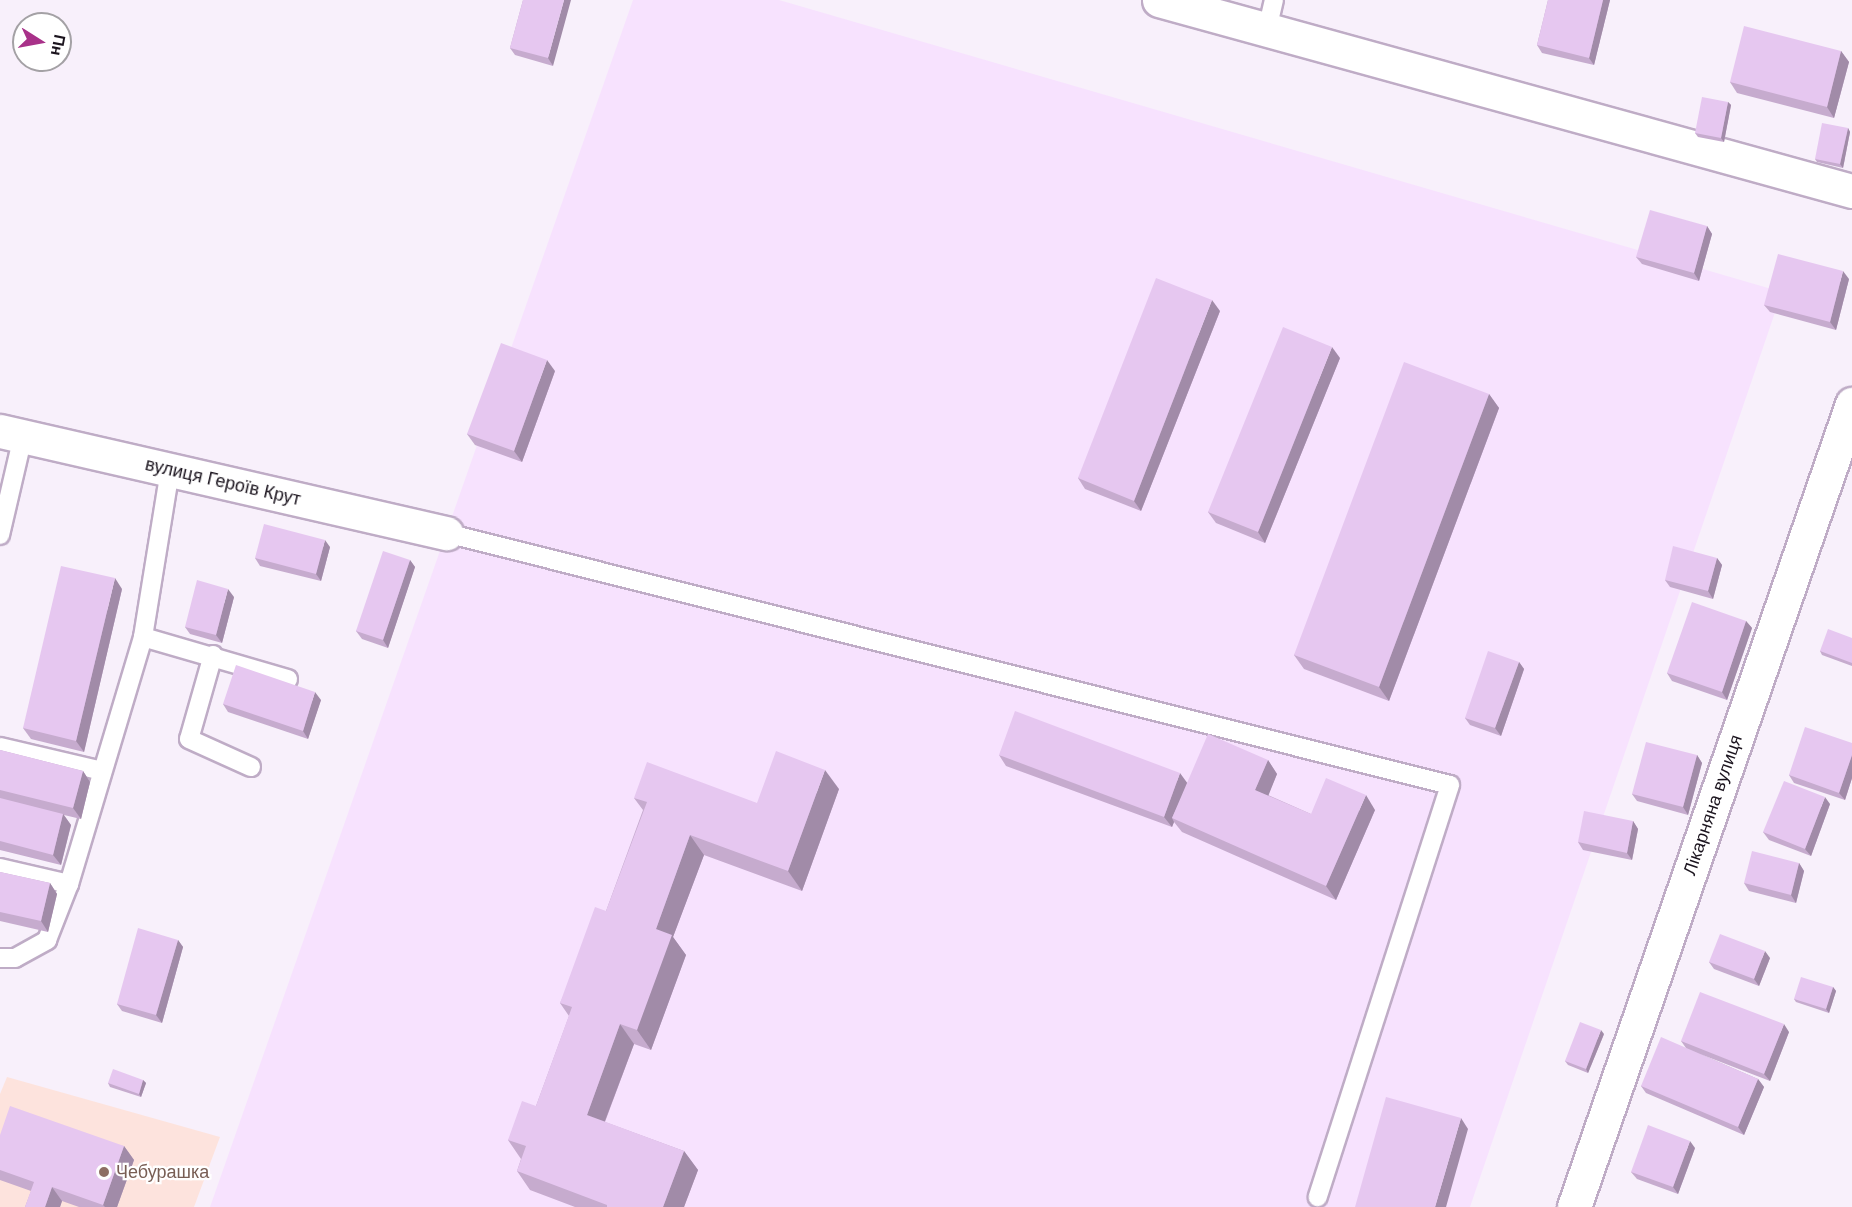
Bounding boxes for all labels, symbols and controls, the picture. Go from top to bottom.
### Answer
north arrow [12,12,72,72]
text: Пн [48,33,69,57]
street label: вулиця Героїв Крут [143,454,303,510]
street label: Лікарняна вулиця [1679,732,1747,878]
place label: Чебурашка [116,1161,209,1183]
marker: Чебурашка [97,1165,111,1179]

